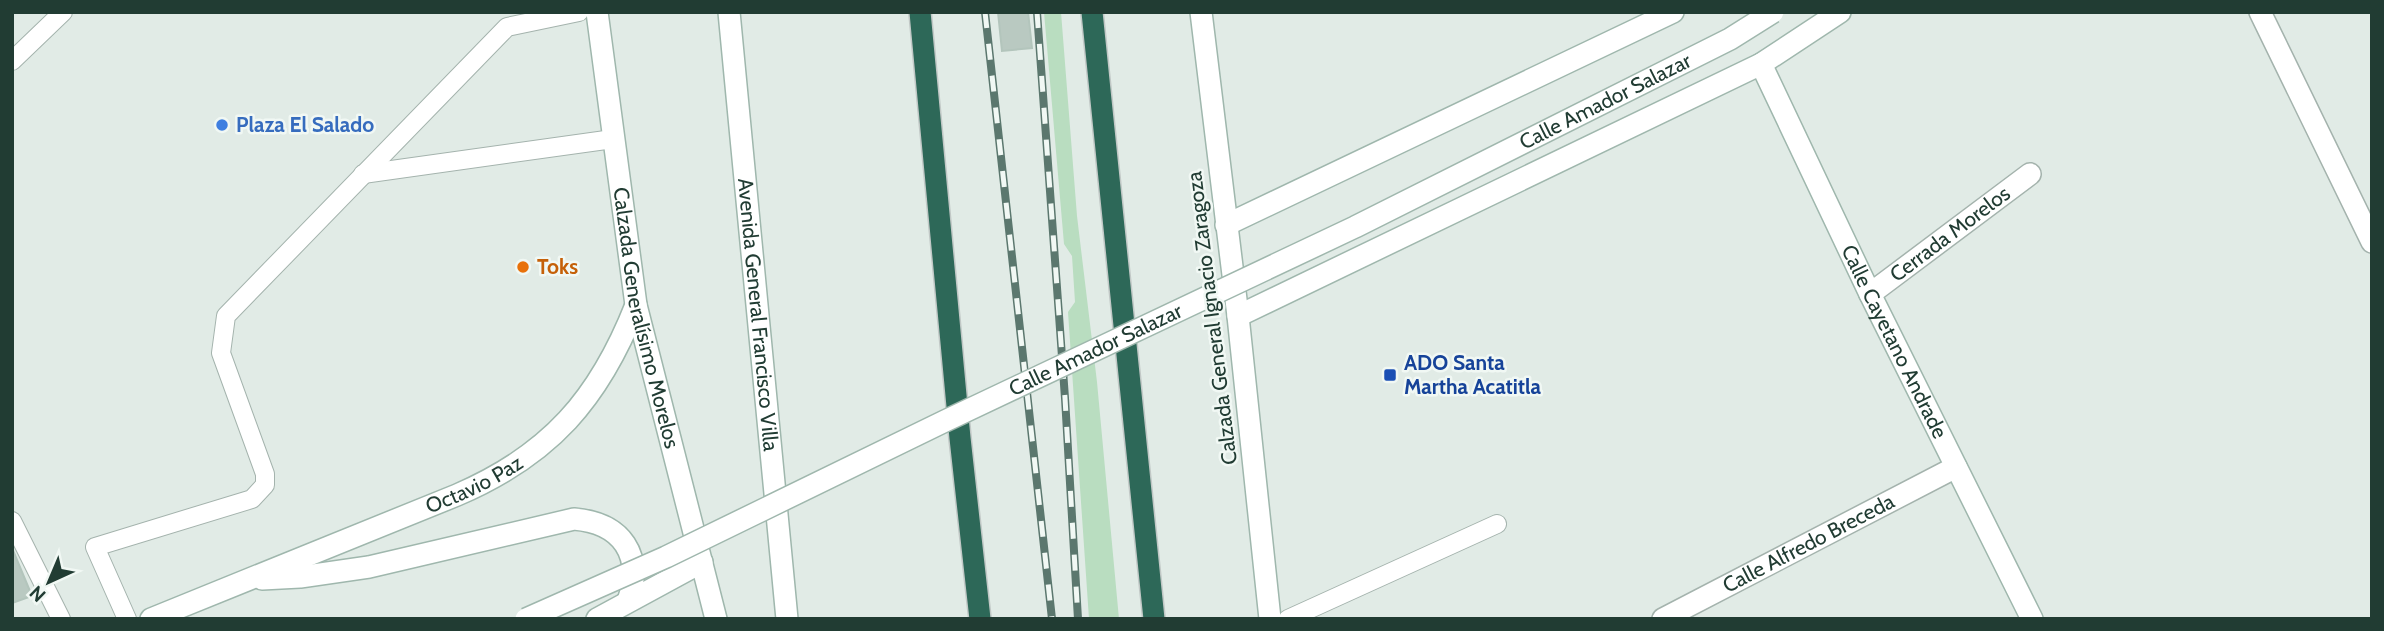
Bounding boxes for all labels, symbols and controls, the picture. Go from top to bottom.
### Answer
street label: Calle Amador Salazar [1515,48,1695,155]
place label: Plaza El Salado [236,112,374,137]
marker: Plaza El Salado [214,117,230,133]
street label: Calzada General Ignacio Zaragoza [1181,170,1242,466]
street label: Avenida General Francisco Villa [733,177,784,452]
street label: Cerrada Morelos [1885,180,2015,287]
street label: Calzada Generalísimo Morelos [608,186,685,451]
street label: Calle Cayetano Andrade [1837,241,1953,443]
place label: Toks [537,254,578,279]
marker: Toks [515,259,531,275]
street label: Calle Amador Salazar [1005,298,1186,401]
place label: ADO Santa Martha Acatitla [1404,350,1541,399]
marker: ADO Santa Martha Acatitla [1382,367,1398,383]
street label: Octavio Paz [422,450,527,518]
street label: Calle Alfredo Breceda [1718,488,1898,598]
north arrow [14,547,84,617]
text: N [25,581,50,607]

